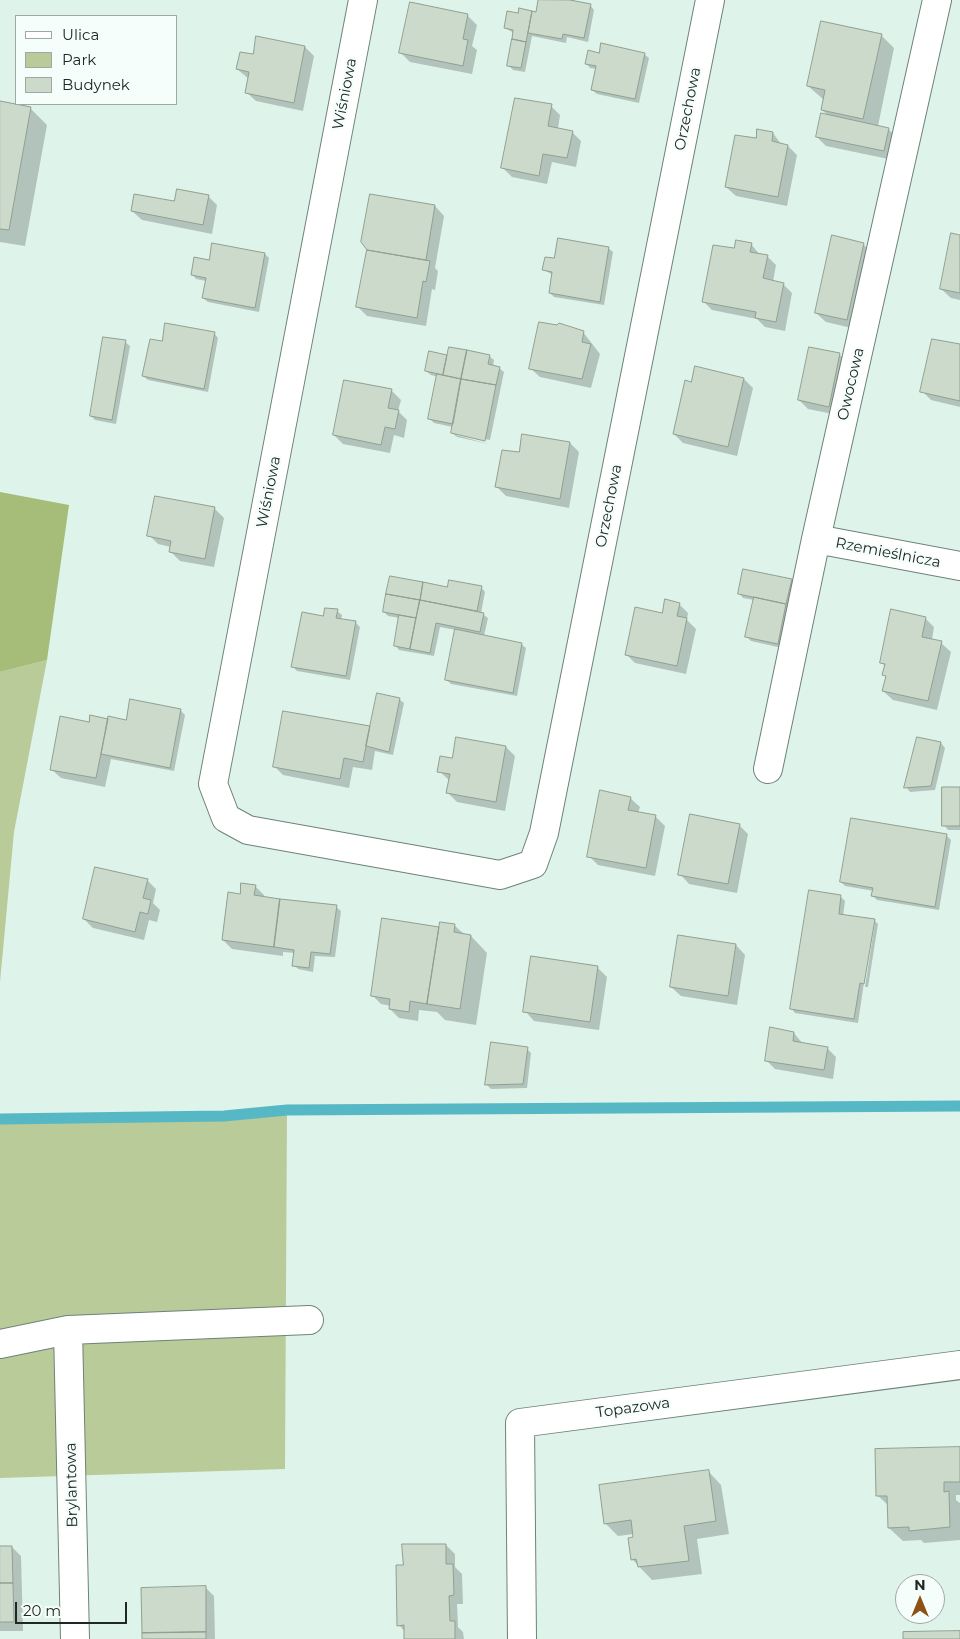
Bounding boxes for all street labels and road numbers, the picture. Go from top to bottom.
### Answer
street label: Wiśniowa [329,57,361,131]
street label: Orzechowa [671,66,705,152]
street label: Owocowa [834,346,868,422]
street label: Wiśniowa [253,455,285,529]
street label: Orzechowa [592,463,626,549]
street label: Rzemieślnicza [834,534,942,572]
street label: Topazowa [595,1394,671,1422]
street label: Brylantowa [62,1442,82,1528]

